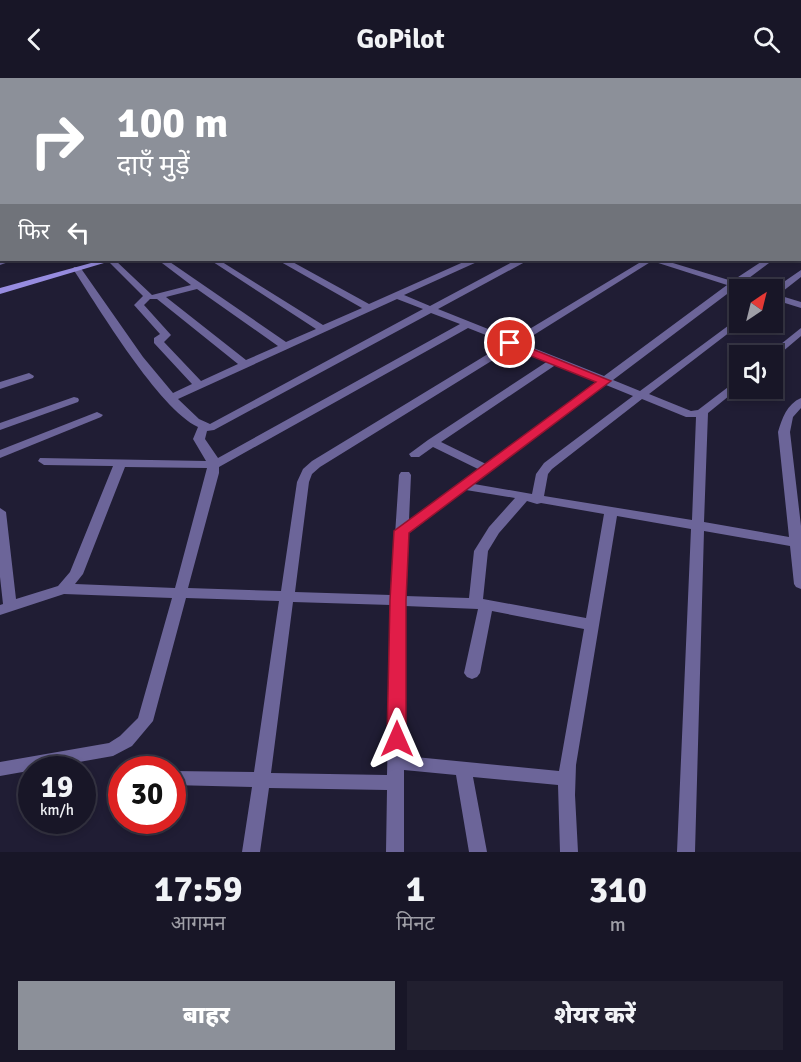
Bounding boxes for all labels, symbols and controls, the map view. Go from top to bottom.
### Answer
icon: back [18,23,51,56]
text: GoPilot [356,23,445,56]
icon: search [750,23,783,56]
text: 100 m [117,98,228,149]
icon: right [18,102,96,180]
text: दाएँ मुड़ें [117,149,190,182]
icon: left [62,216,95,249]
text: फिर [18,218,50,245]
north arrow [729,279,783,333]
map controls [729,279,783,399]
pin [484,317,535,368]
icon: arrive [493,326,526,359]
button: sound [729,345,783,399]
position arrow [365,707,429,771]
speed limit sign: 30 [108,756,186,834]
text: 19 [41,769,73,806]
text: km/h [40,801,74,819]
text: 17:59 [154,867,242,912]
text: 1 [406,867,425,912]
text: 310 [589,868,647,913]
text: आगमन [171,911,226,936]
text: मिनट [396,911,435,936]
text: m [610,912,626,937]
button: बाहर [18,981,395,1050]
button: शेयर करें [407,981,783,1050]

